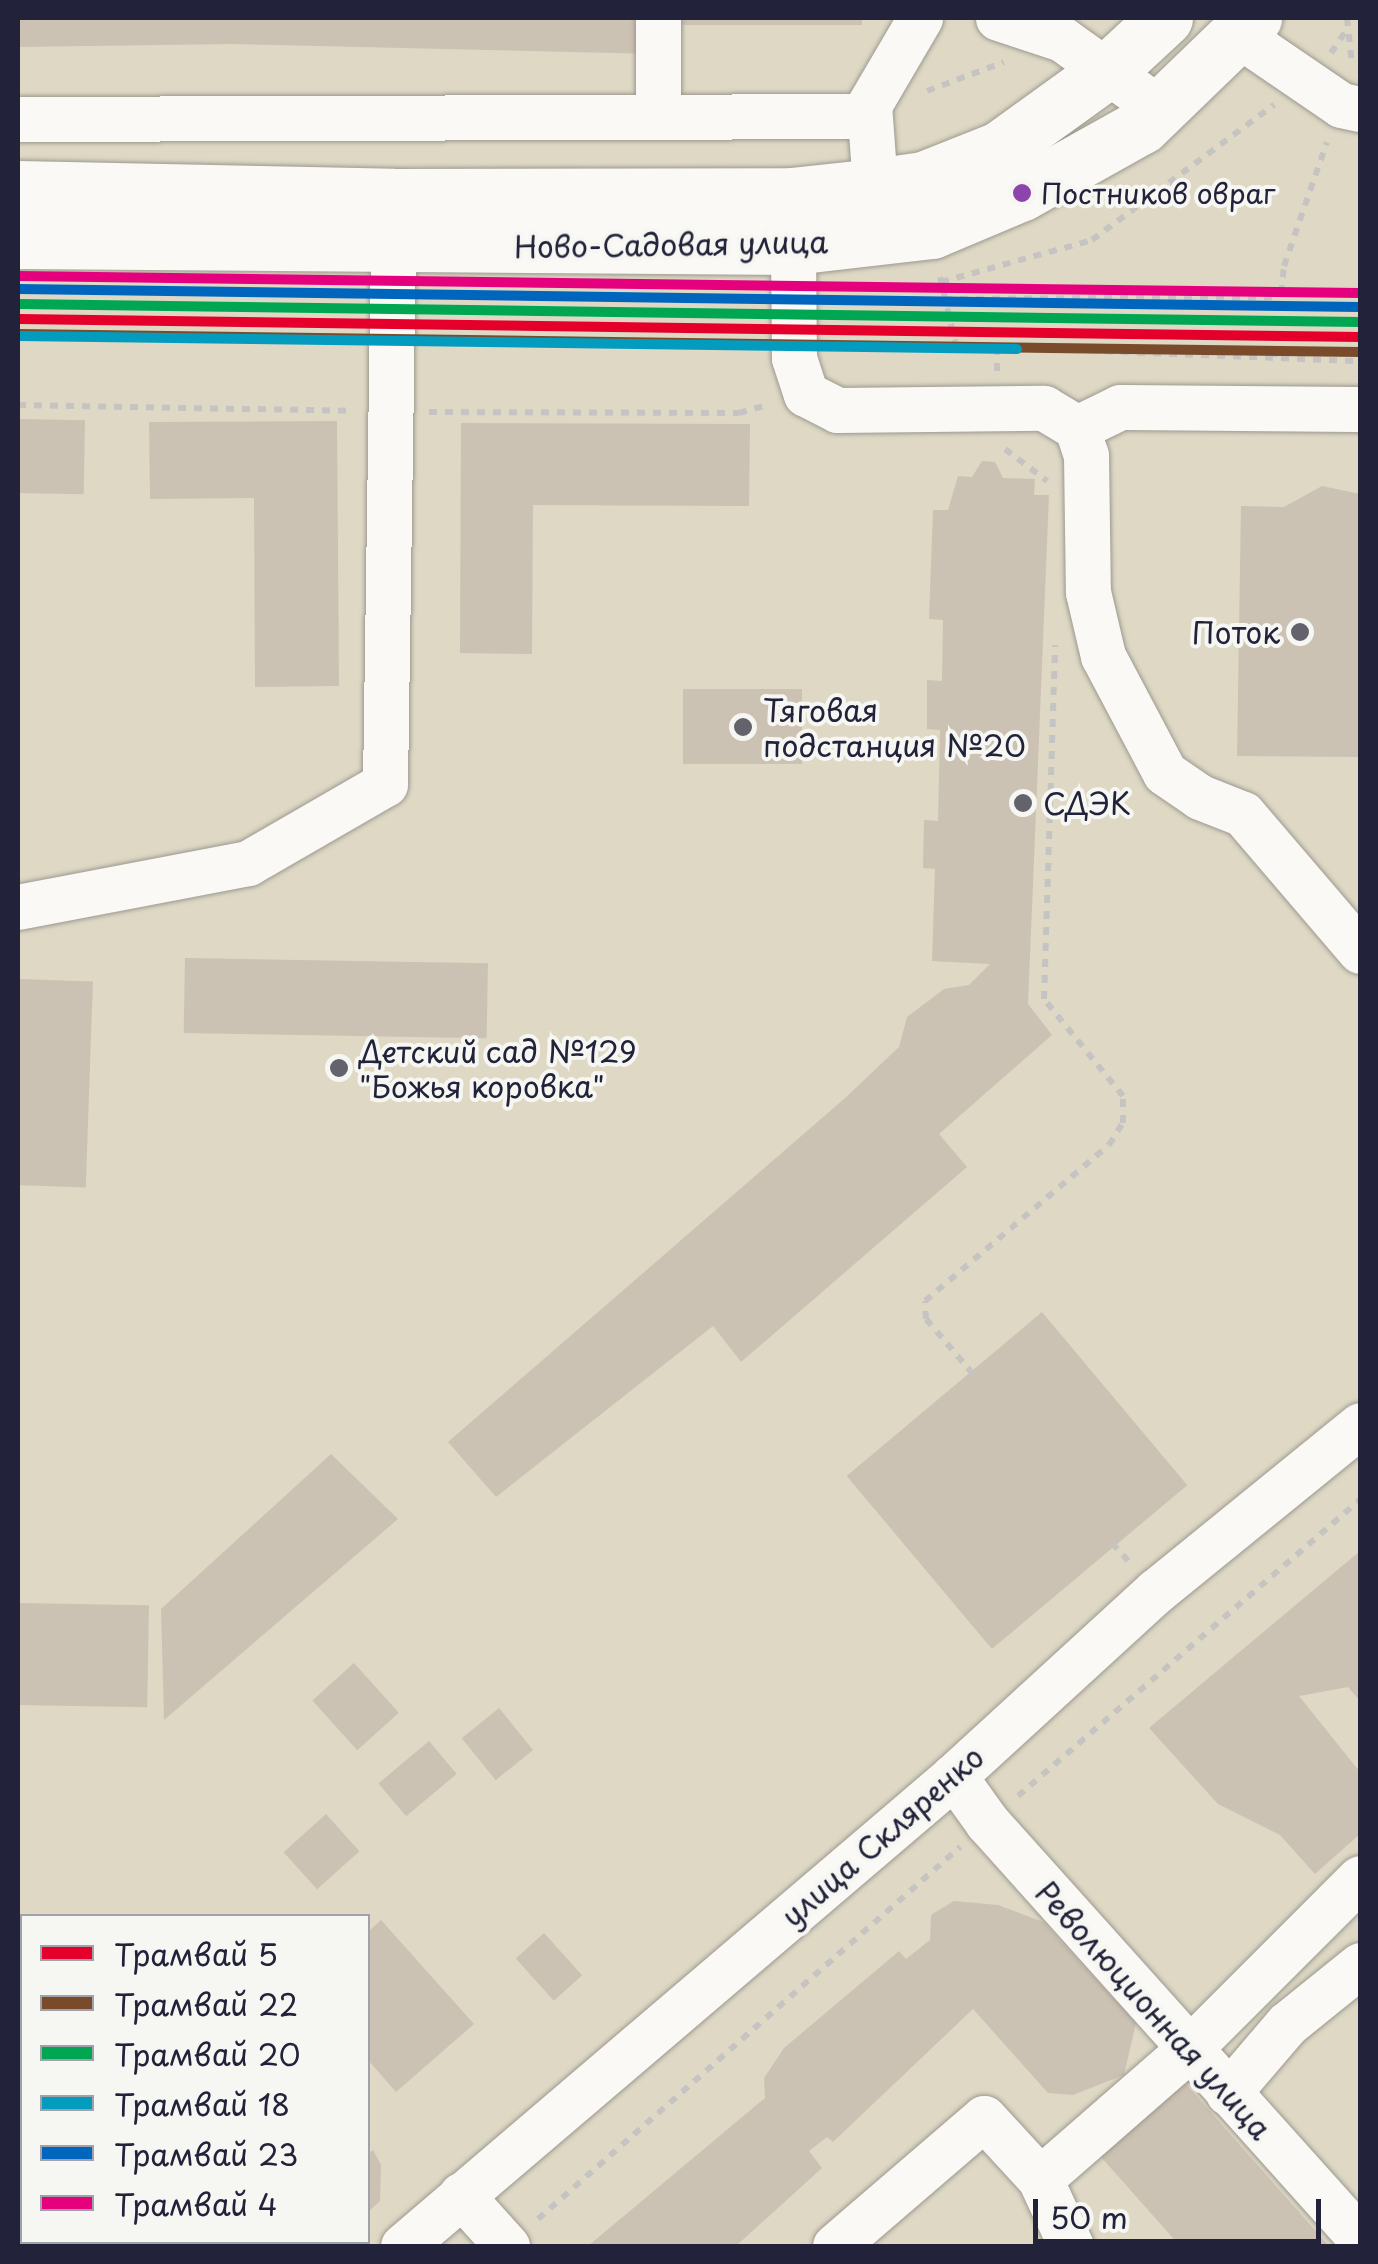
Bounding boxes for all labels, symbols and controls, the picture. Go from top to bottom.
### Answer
place label: Постников овраг [1041,176,1275,210]
marker: Постников овраг [1012,183,1032,203]
street label: Ново-Садовая улица [513,223,829,265]
place label: Поток [1192,614,1280,650]
marker: Поток [1289,621,1311,643]
place label: Тяговая подстанция №20 [763,692,1025,762]
marker: Тяговая подстанция №20 [732,716,754,738]
place label: СДЭК [1043,785,1131,821]
marker: СДЭК [1012,792,1034,814]
place label: Детский сад №129 "Божья коровка" [359,1033,639,1104]
marker: Детский сад №129 "Божья коровка" [328,1057,350,1079]
street label: улица Скляренко [773,1738,991,1934]
street label: Революционная улица [1028,1873,1280,2147]
legend [20,1914,370,2244]
text: Трамвай 5 [114,1931,278,1976]
text: Трамвай 22 [114,1981,298,2026]
text: Трамвай 20 [114,2031,301,2076]
text: Трамвай 18 [114,2081,290,2126]
text: Трамвай 23 [114,2131,298,2176]
scale bar [1038,2179,1326,2241]
text: Трамвай 4 [114,2181,278,2226]
text: 50 m [1050,2194,1128,2239]

